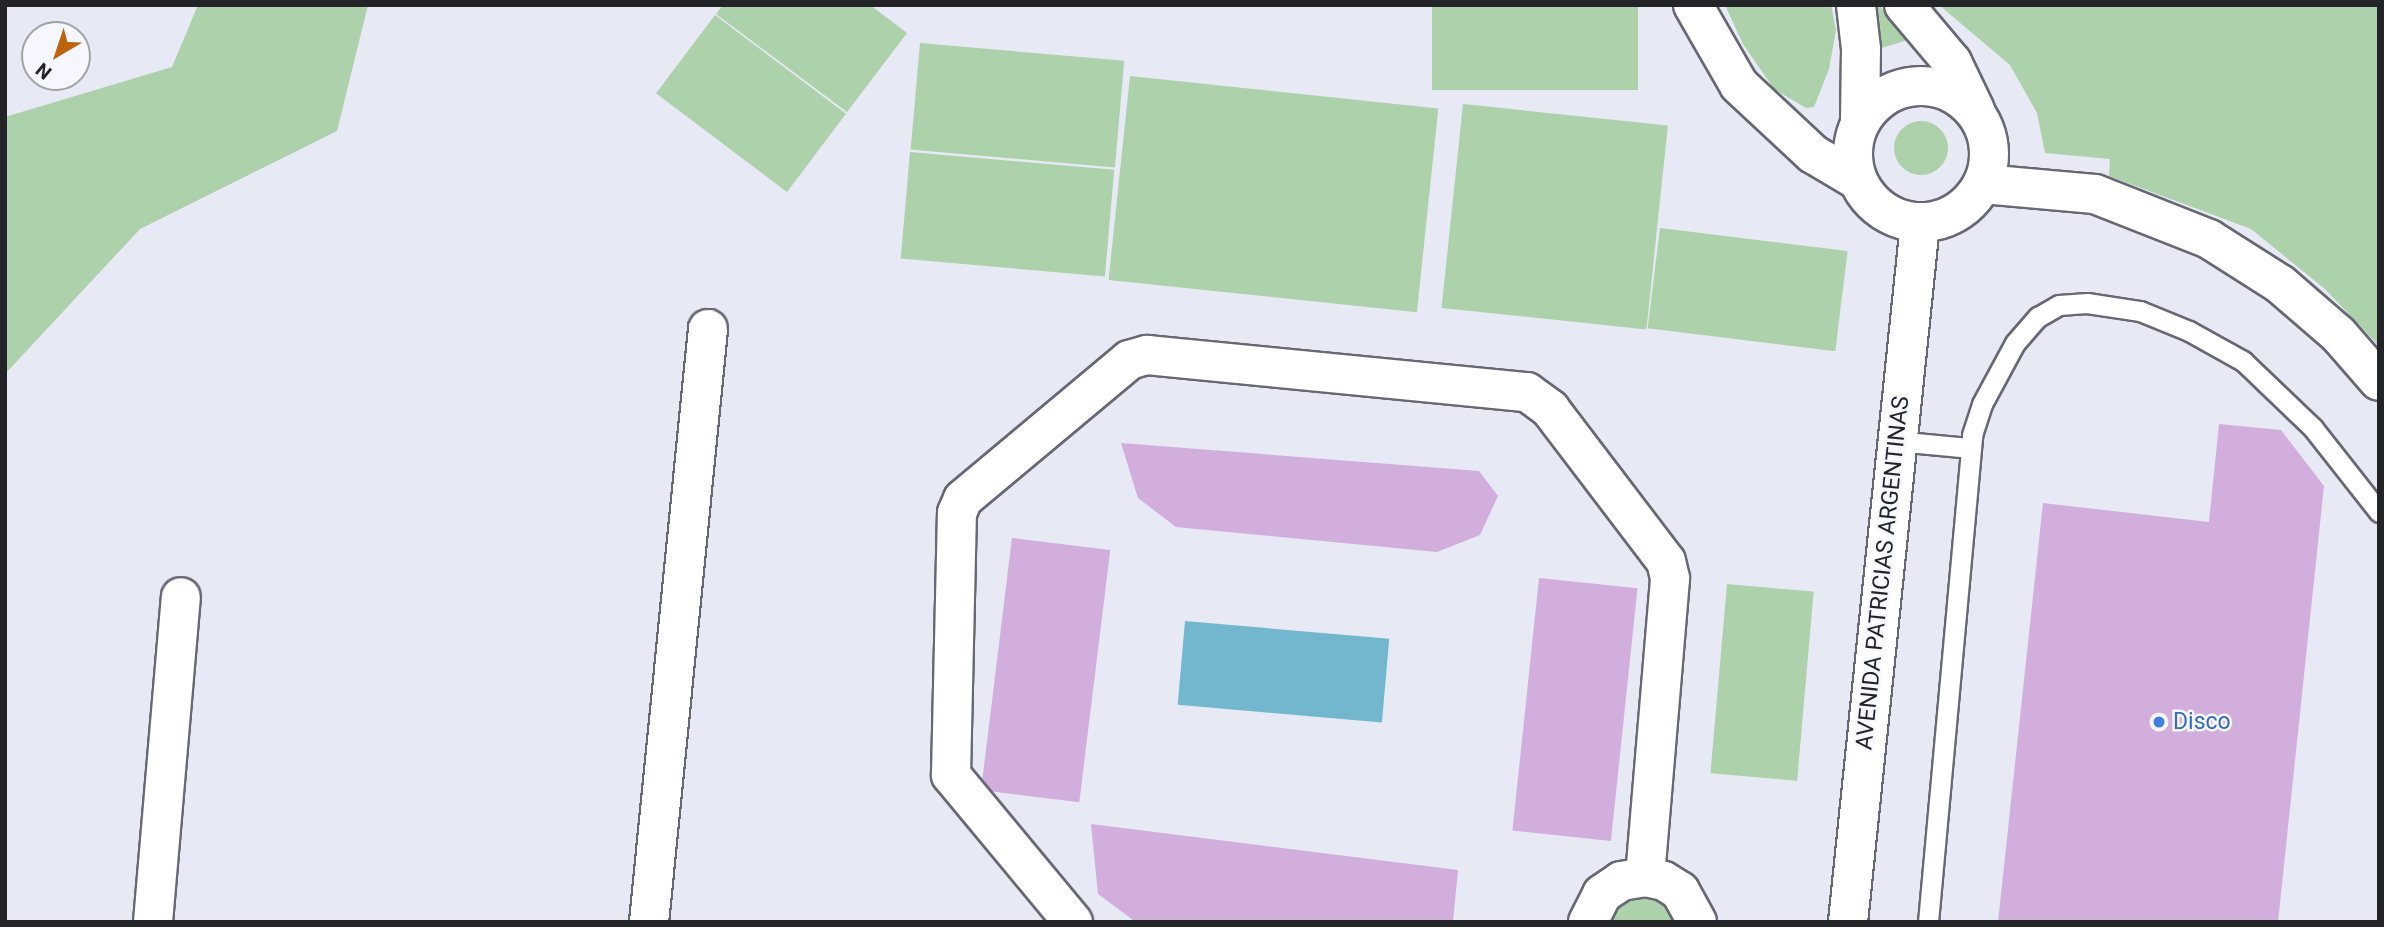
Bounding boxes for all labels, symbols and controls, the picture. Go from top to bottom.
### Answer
north arrow [21,21,91,91]
text: N [31,58,56,84]
street label: AVENIDA PATRICIAS ARGENTINAS [1851,395,1915,751]
place label: Disco [2173,708,2231,736]
marker: Disco [2151,714,2167,730]

